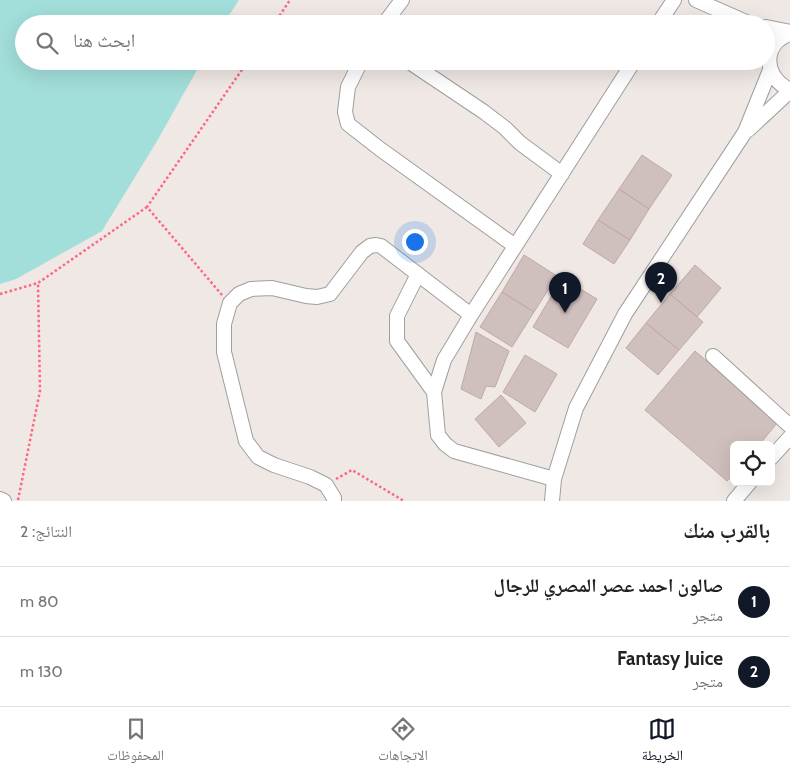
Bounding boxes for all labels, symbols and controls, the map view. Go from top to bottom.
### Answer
search box [15,15,775,70]
icon: search [33,29,61,57]
text: ابحث هنا [73,29,135,52]
your location [402,229,428,255]
pin: 2 [645,262,677,303]
pin: 1 [549,272,581,313]
map controls [730,441,775,486]
button: locate [730,441,775,486]
text: بالقرب منك [683,518,770,543]
text: النتائج: 2 [20,522,72,541]
text: صالون احمد عصر المصري للرجال [494,574,723,597]
text: 80 m [20,592,59,611]
text: 1 [751,592,757,611]
text: متجر [693,606,723,625]
text: Fantasy Juice [617,647,723,670]
text: 130 m [20,662,63,681]
text: 2 [750,662,758,681]
text: متجر [693,672,723,691]
tab: المحفوظات [107,715,164,769]
tab: الاتجاهات [378,715,428,769]
tab: الخريطة [642,715,683,769]

